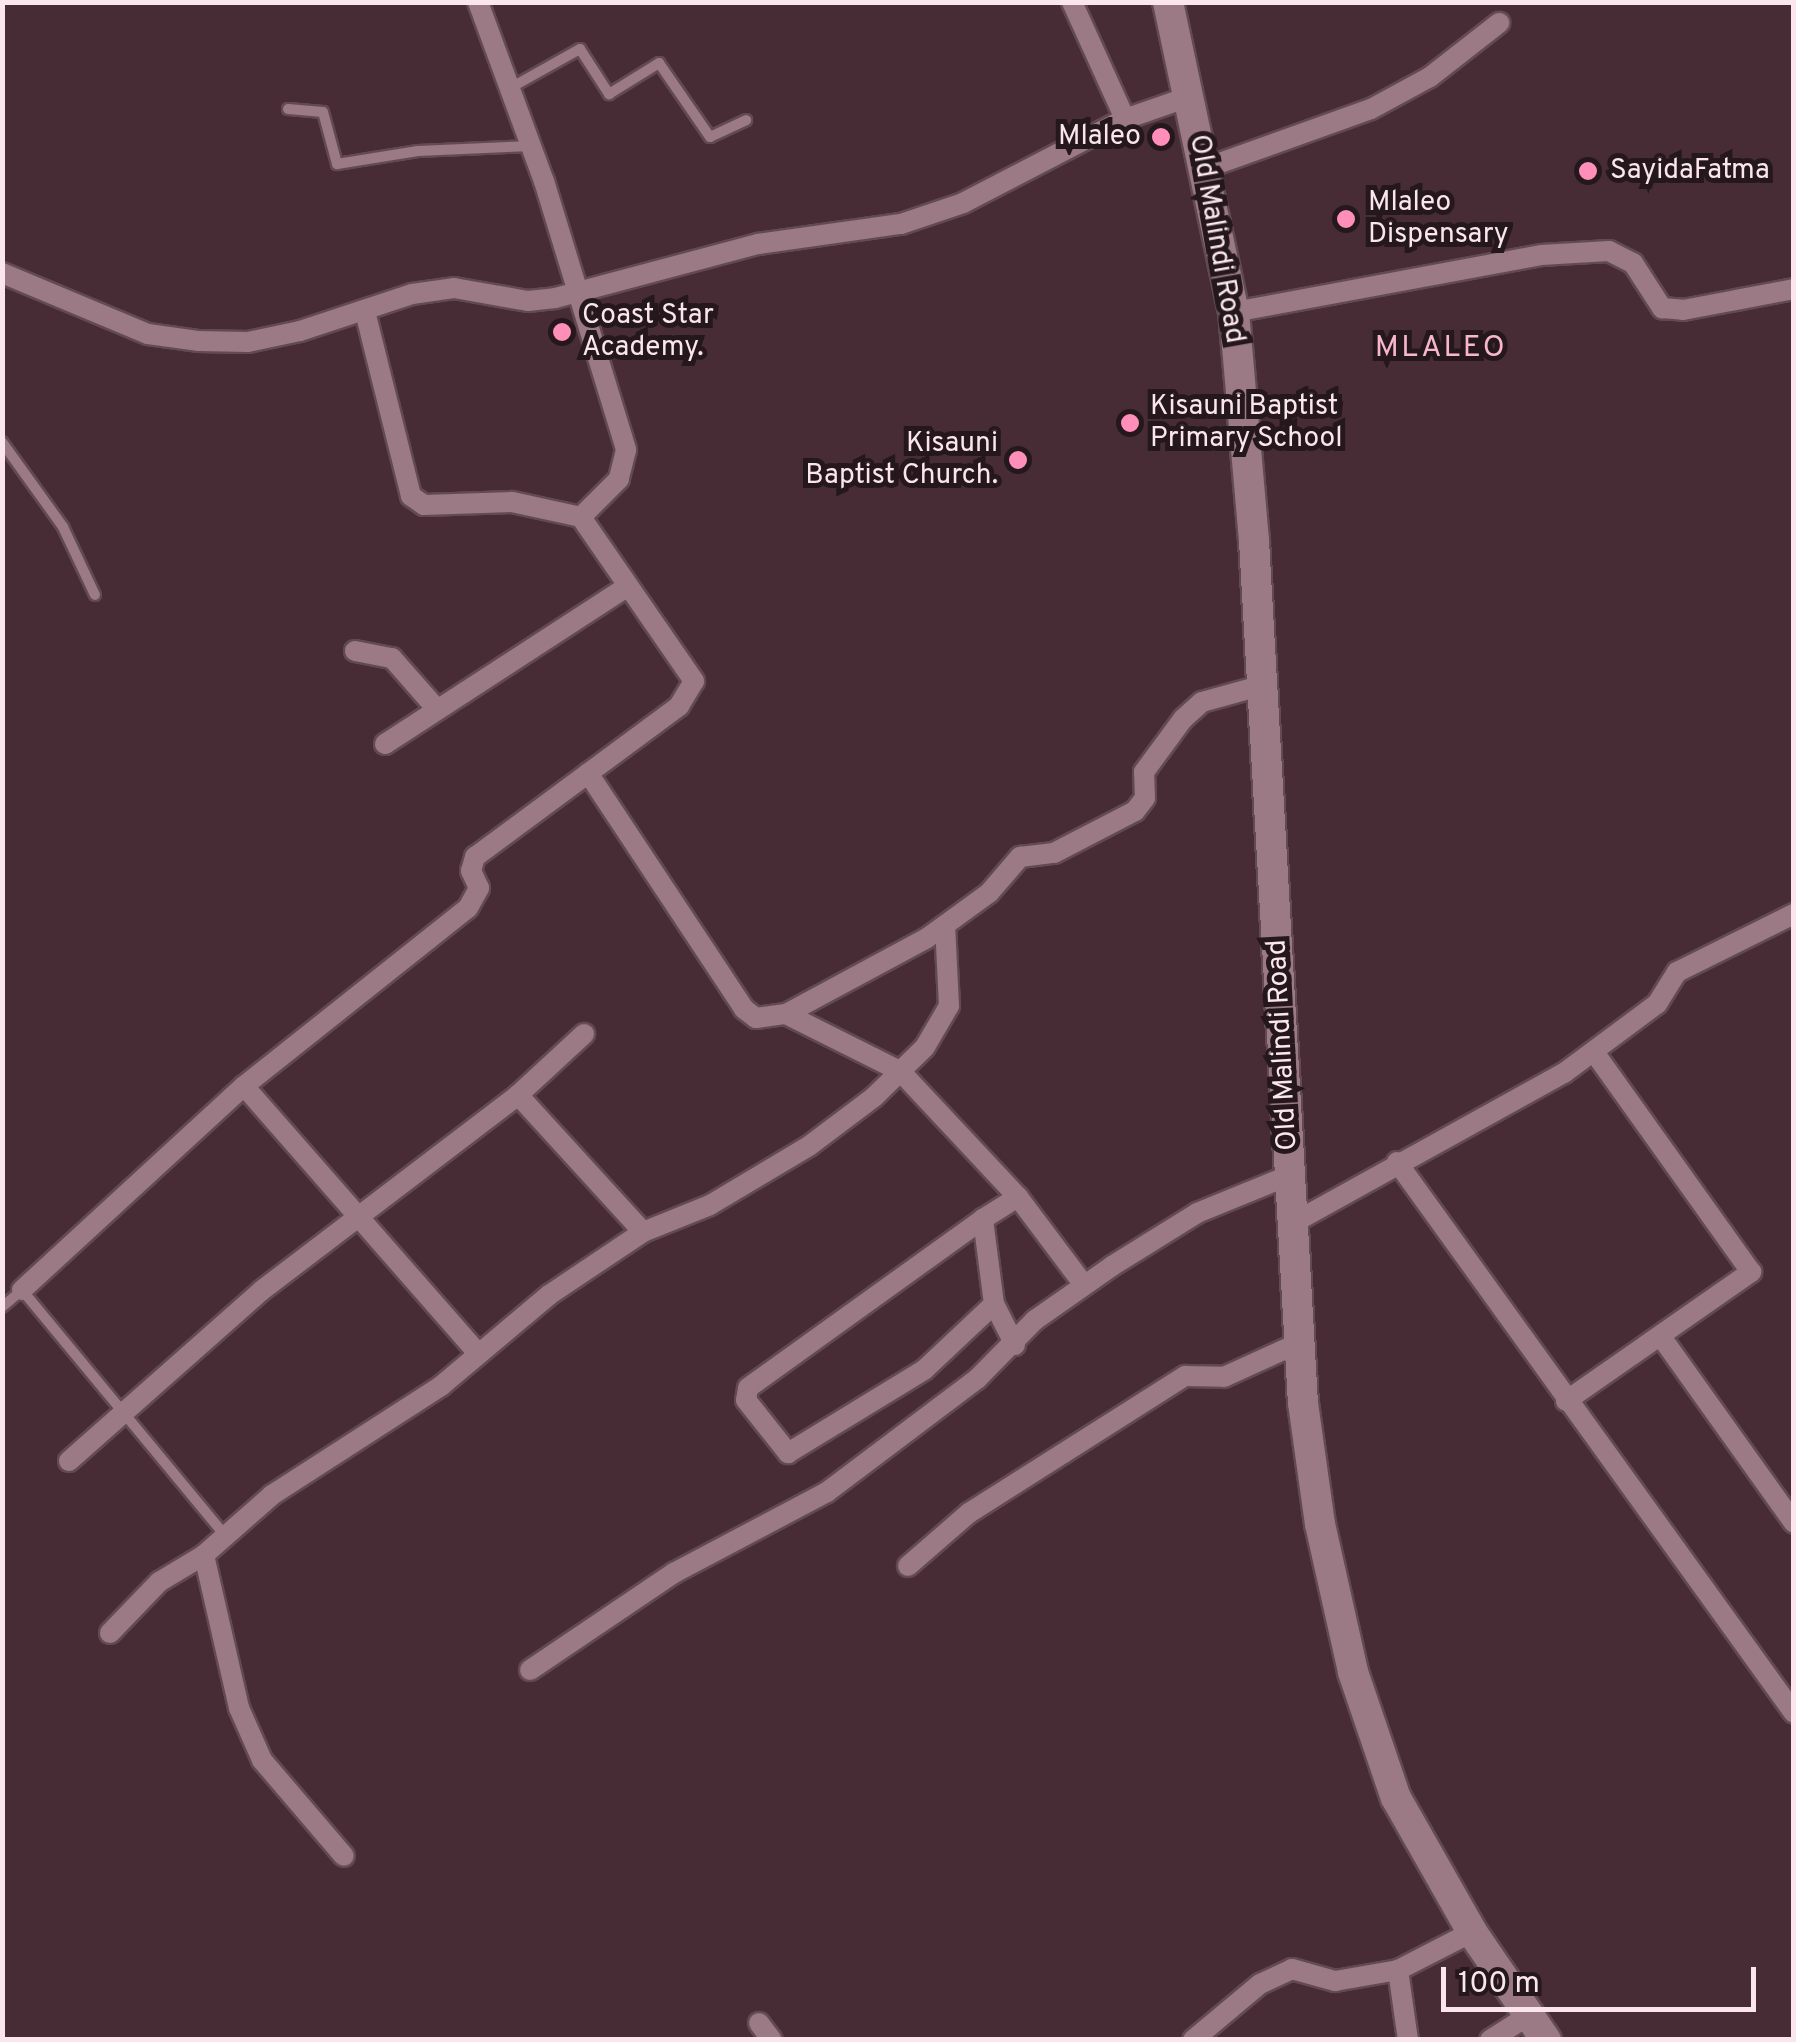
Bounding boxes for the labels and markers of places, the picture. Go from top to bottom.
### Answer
place label: Mlaleo [1058,120,1141,154]
marker: Mlaleo [1150,126,1172,148]
place label: SayidaFatma [1610,154,1770,188]
marker: SayidaFatma [1575,158,1601,184]
place label: Mlaleo Dispensary [1368,186,1509,252]
marker: Mlaleo Dispensary [1333,206,1359,232]
place label: Coast Star Academy. [582,299,714,365]
marker: Coast Star Academy. [551,321,573,343]
place label: Kisauni Baptist Primary School [1150,390,1342,456]
marker: Kisauni Baptist Primary School [1119,412,1141,434]
place label: Kisauni Baptist Church. [805,427,998,493]
marker: Kisauni Baptist Church. [1007,449,1029,471]

